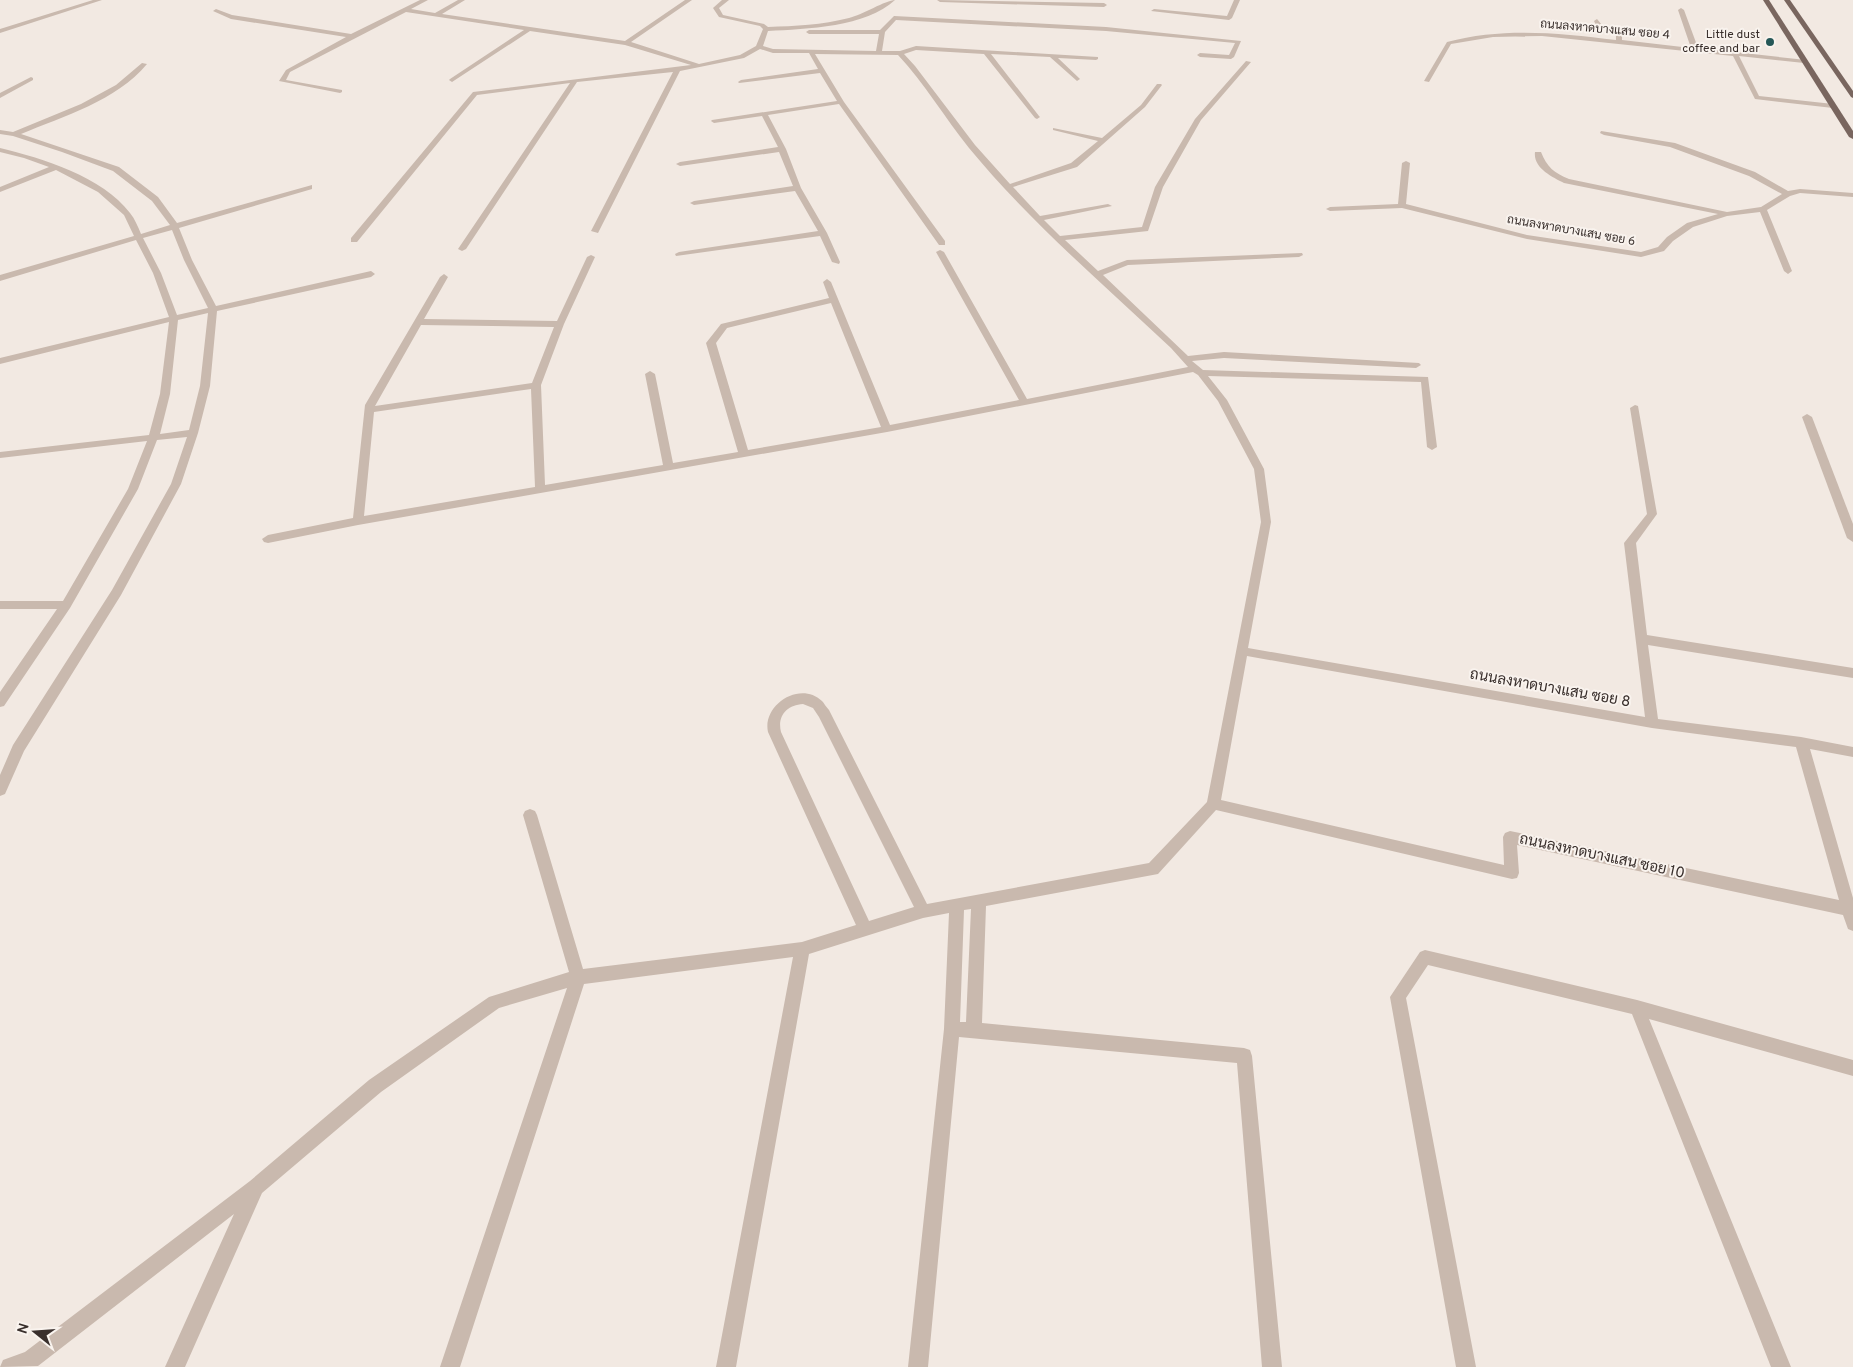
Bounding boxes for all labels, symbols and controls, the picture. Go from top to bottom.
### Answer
street label: ถนนลงหาดบางแสน ซอย 4 [1539,16,1671,44]
place label: Little dust coffee and bar [1682,27,1760,57]
marker: Little dust coffee and bar [1764,36,1776,48]
street label: ถนนลงหาดบางแสน ซอย 6 [1506,212,1636,250]
street label: ถนนลงหาดบางแสน ซอย 8 [1468,666,1632,712]
street label: ถนนลงหาดบางแสน ซอย 10 [1518,830,1686,884]
north arrow [10,1307,60,1357]
text: N [14,1321,34,1336]

